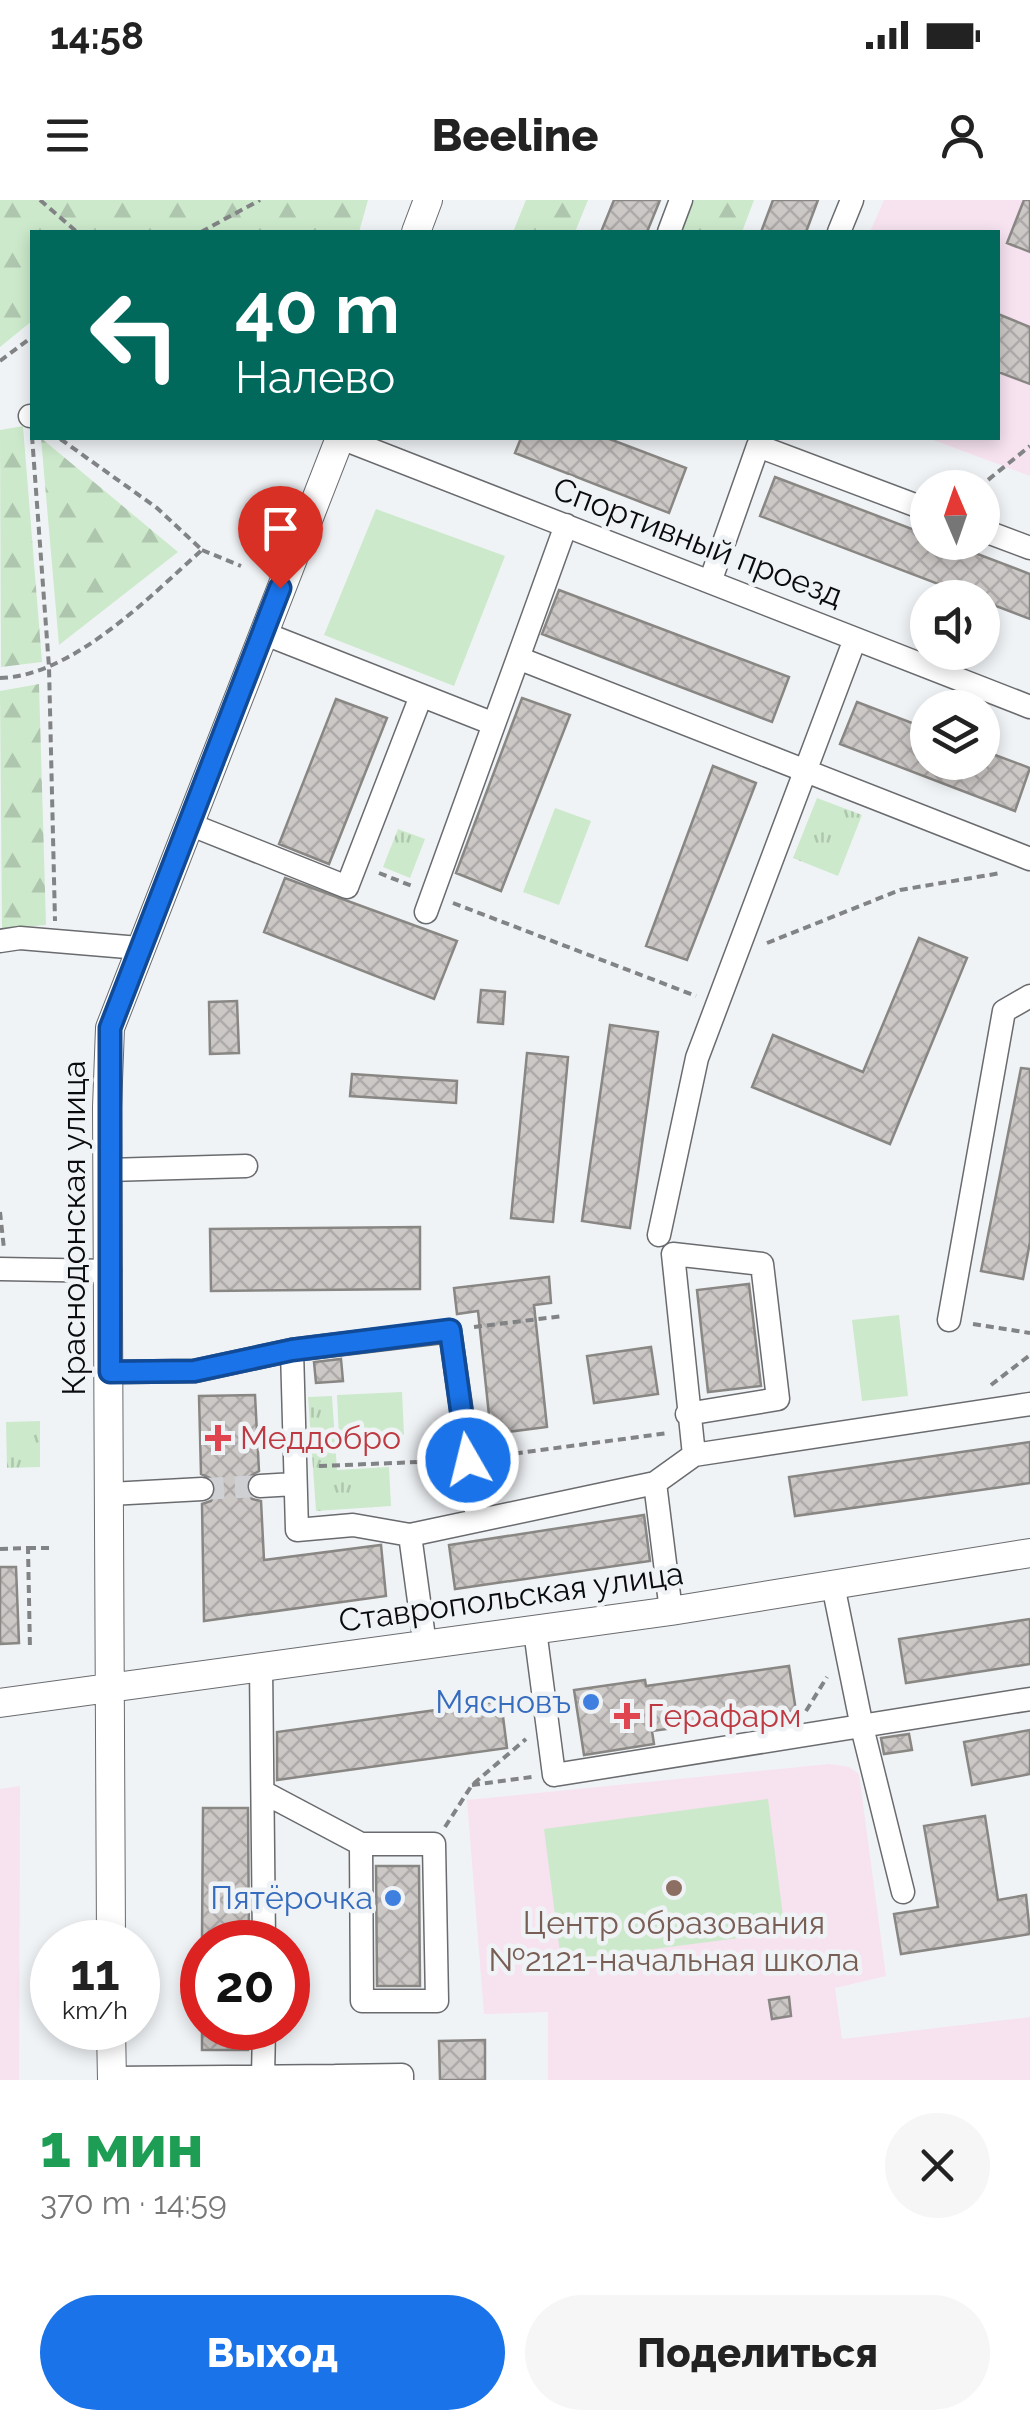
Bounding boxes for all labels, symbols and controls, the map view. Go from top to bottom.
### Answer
text: 14:58 [50,13,144,58]
icon: menu [40,108,95,163]
icon: person [935,108,990,163]
text: Beeline [431,109,599,162]
text: 40 m [235,267,400,349]
icon: left [70,270,200,400]
text: Налево [235,351,395,404]
street label: Спортивный проезд [548,469,848,614]
north arrow [910,470,1000,560]
map controls [910,470,1000,780]
pin [238,486,323,589]
icon: arrive [253,501,308,556]
button: sound [910,580,1000,670]
button: layers [910,690,1000,780]
street label: Краснодонская улица [55,1061,92,1395]
position arrow [416,1408,520,1512]
place label: Меддобро [240,1419,401,1456]
marker: Меддобро [205,1425,231,1451]
street label: Ставропольская улица [336,1554,686,1639]
place label: Мясновъ [435,1683,571,1720]
marker: Мясновъ [580,1691,602,1713]
place label: Герафарм [647,1697,801,1734]
marker: Герафарм [616,1705,638,1727]
marker: Центр образования №2121-начальная школа [663,1877,685,1899]
place label: Пятёрочка [210,1879,373,1916]
marker: Пятёрочка [382,1887,404,1909]
place label: Центр образования №2121-начальная школа [488,1904,860,1978]
speed limit sign: 20 [180,1920,310,2050]
text: 11 [70,1943,120,2002]
text: km/h [62,1995,128,2025]
text: 1 мин [40,2111,203,2181]
button: close [885,2113,990,2218]
text: 370 m · 14:59 [40,2184,227,2221]
button: Выход [40,2295,505,2410]
button: Поделиться [525,2295,990,2410]

